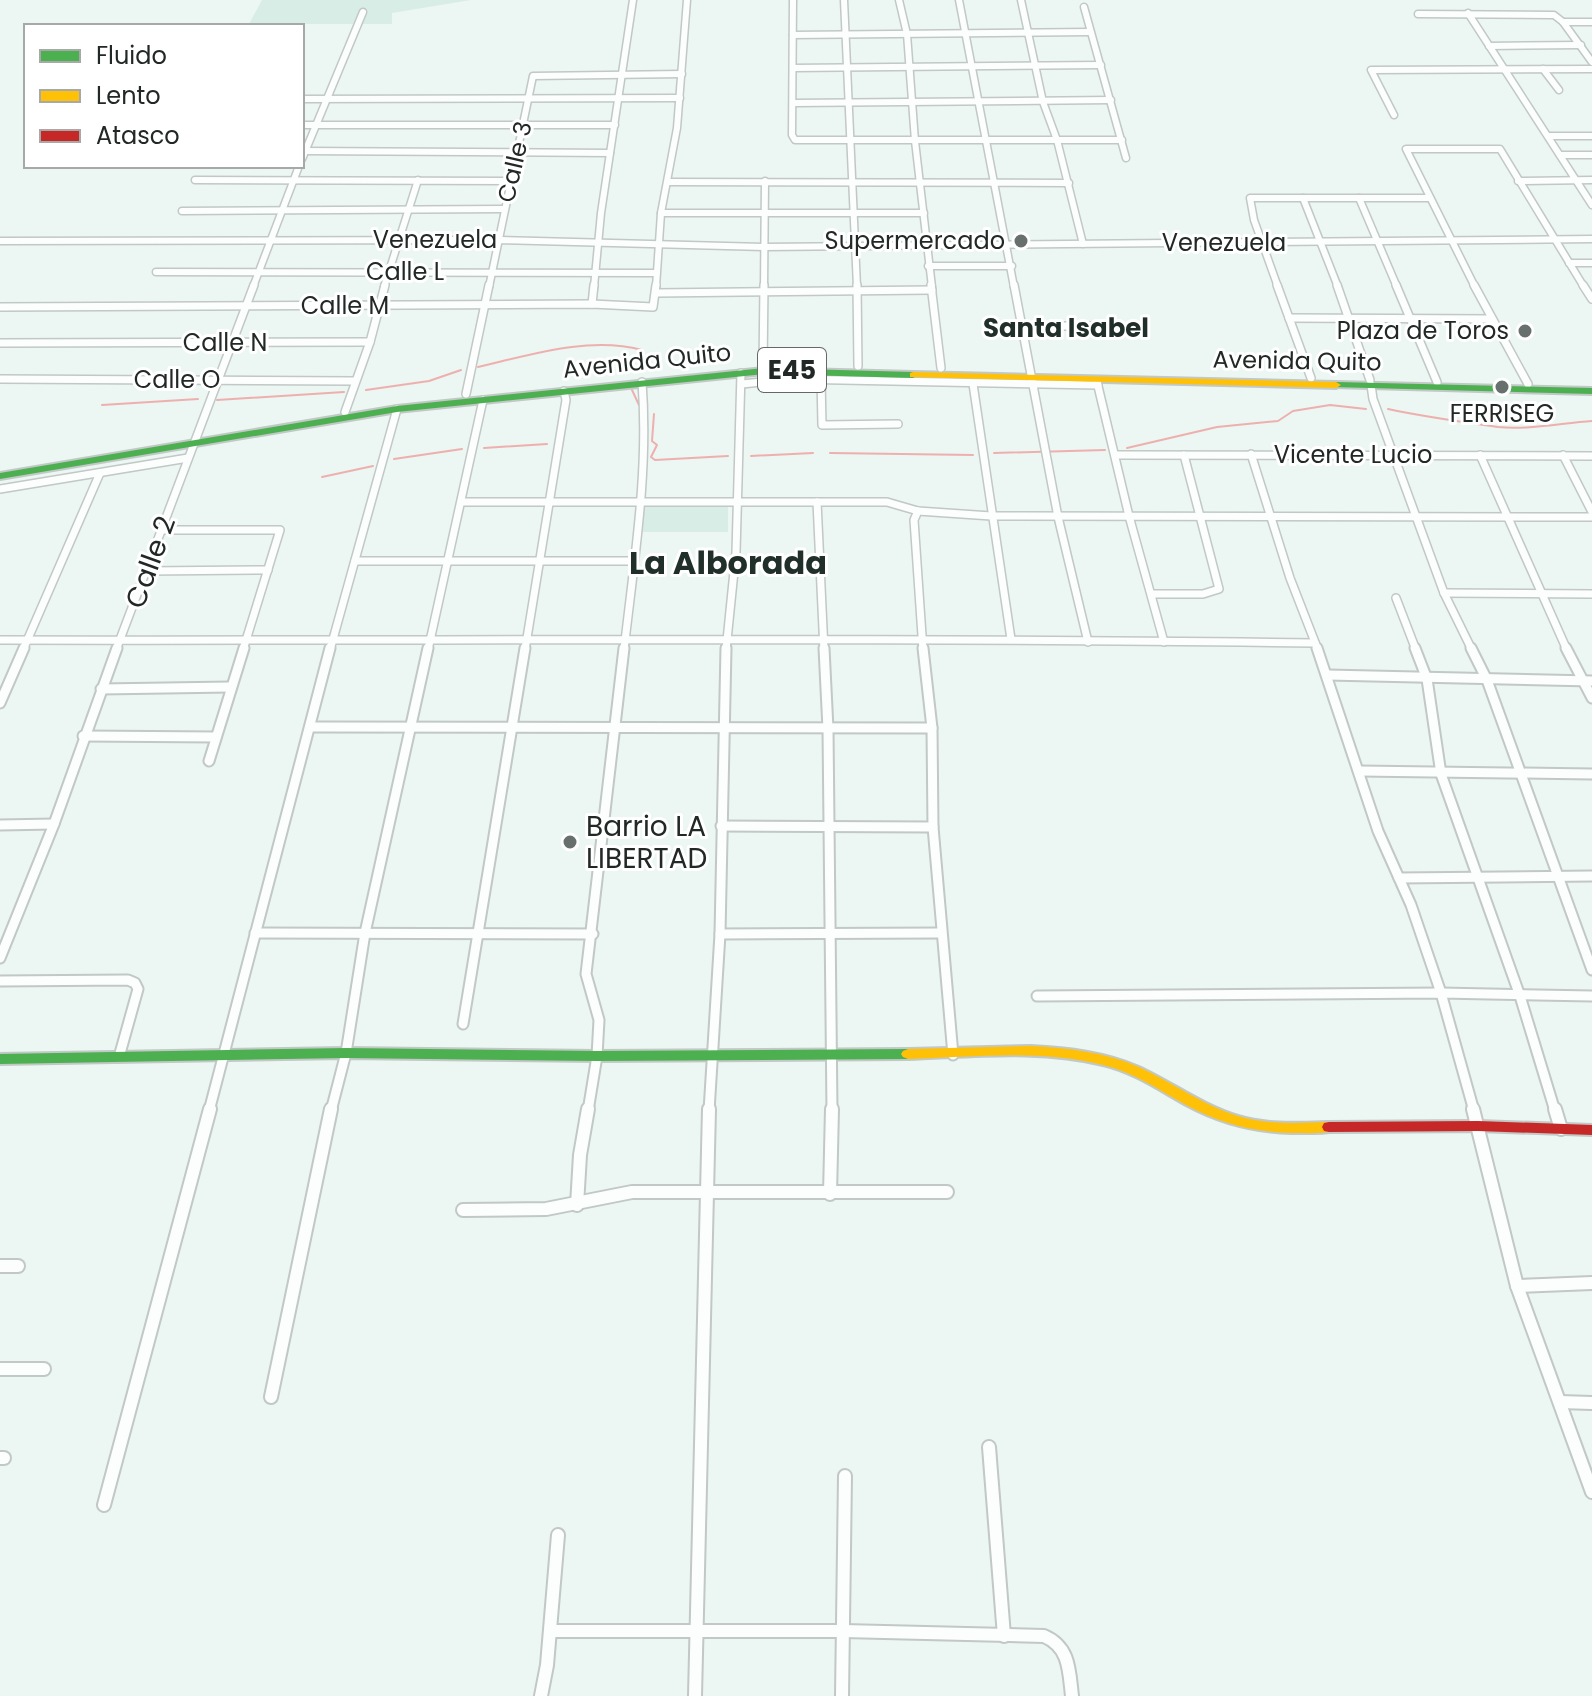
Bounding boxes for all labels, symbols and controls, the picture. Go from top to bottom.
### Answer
legend [24,24,304,168]
text: Fluido [96,39,167,72]
text: Lento [96,79,161,112]
street label: Calle 3 [489,118,540,206]
text: Atasco [96,119,180,152]
street label: Venezuela [373,223,497,256]
place label: Supermercado [825,224,1005,257]
street label: Venezuela [1162,226,1286,259]
marker: Supermercado [1012,232,1030,250]
street label: Calle L [366,255,444,288]
street label: Calle M [301,289,389,322]
district label: Santa Isabel [983,310,1149,346]
place label: Plaza de Toros [1337,314,1509,347]
marker: Plaza de Toros [1516,322,1534,340]
street label: Calle N [183,326,267,359]
street label: Avenida Quito [561,335,733,386]
street label: Avenida Quito [1212,343,1382,378]
road number: E45 [758,348,826,392]
street label: Calle O [134,363,220,396]
marker: FERRISEG [1493,378,1511,396]
place label: FERRISEG [1450,397,1554,430]
street label: Vicente Lucio [1274,438,1432,471]
street label: Calle 2 [116,511,185,614]
district label: La Alborada [629,540,827,585]
place label: Barrio LA LIBERTAD [586,807,707,878]
marker: Barrio LA LIBERTAD [561,833,579,851]

